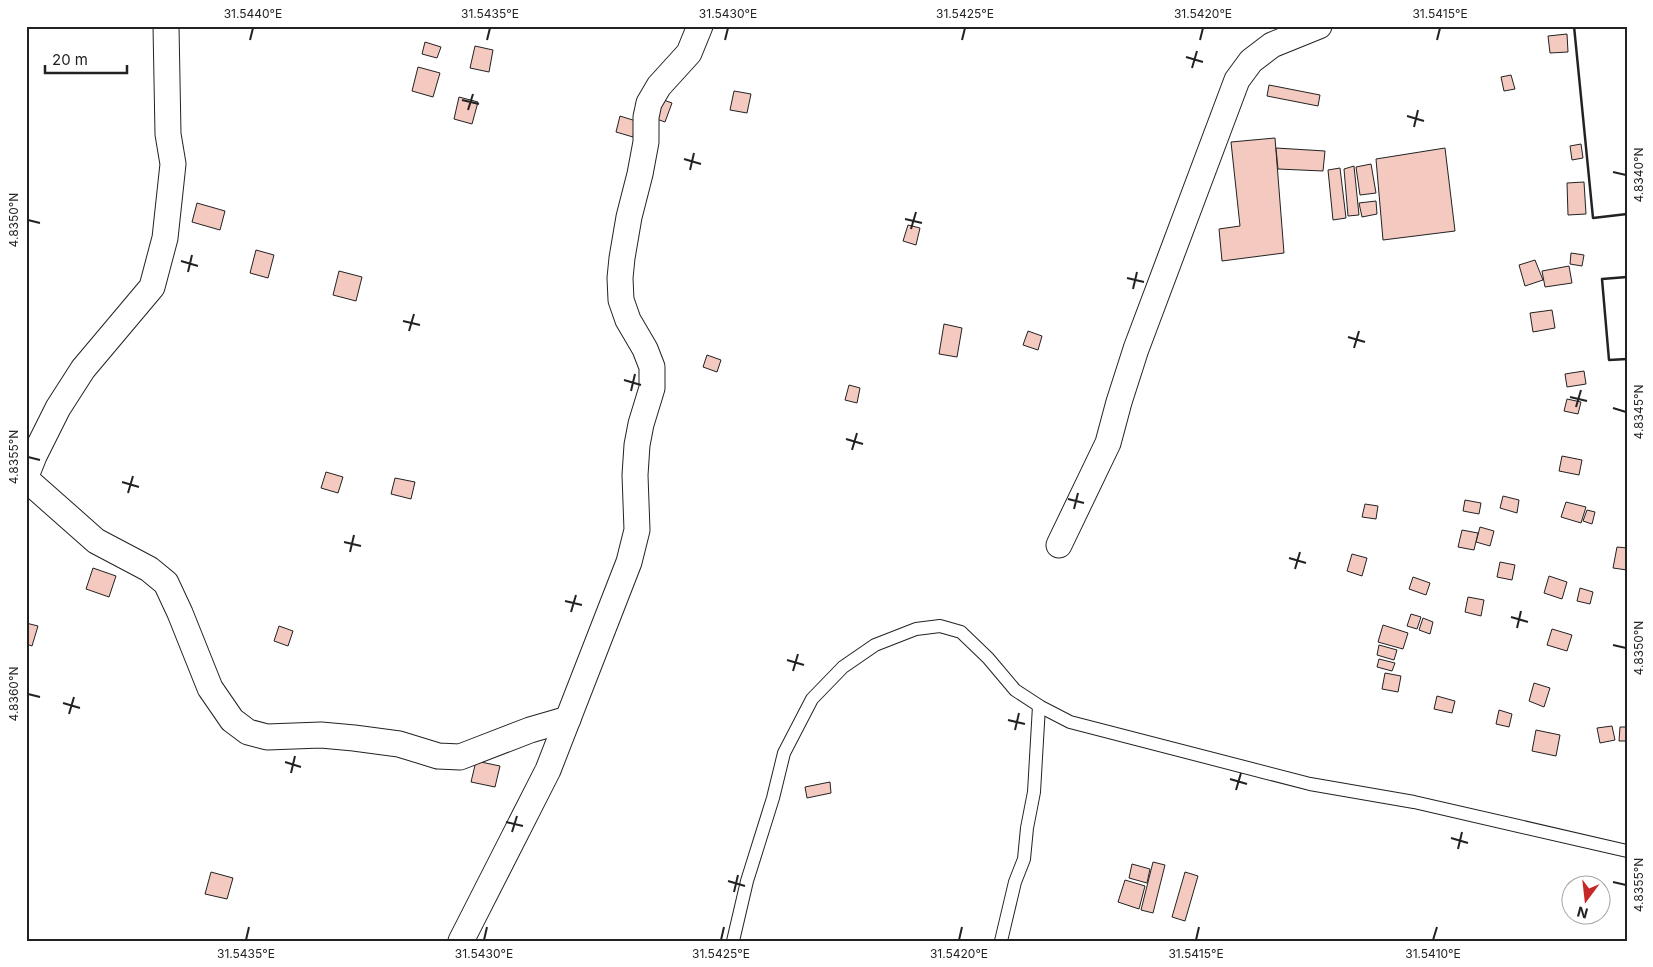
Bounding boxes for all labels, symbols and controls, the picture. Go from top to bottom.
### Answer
text: 31.5440°E [224,6,282,21]
text: 31.5435°E [461,6,519,21]
text: 31.5430°E [699,6,757,21]
text: 31.5425°E [936,6,994,21]
text: 31.5420°E [1174,6,1232,21]
text: 31.5415°E [1412,6,1468,21]
scale bar [45,42,128,74]
text: 20 m [52,50,88,69]
text: 4.8340°N [1631,147,1646,203]
text: 4.8350°N [6,193,21,247]
text: 4.8345°N [1631,385,1646,439]
text: 4.8355°N [6,430,21,484]
text: 4.8350°N [1631,621,1646,675]
text: 4.8360°N [6,667,21,721]
text: 4.8355°N [1631,858,1646,912]
north arrow [1560,874,1610,924]
text: N [1575,903,1590,923]
text: 31.5435°E [217,946,275,961]
text: 31.5430°E [455,946,513,961]
text: 31.5425°E [692,946,750,961]
text: 31.5420°E [930,946,988,961]
text: 31.5415°E [1168,946,1224,961]
text: 31.5410°E [1405,946,1461,961]

